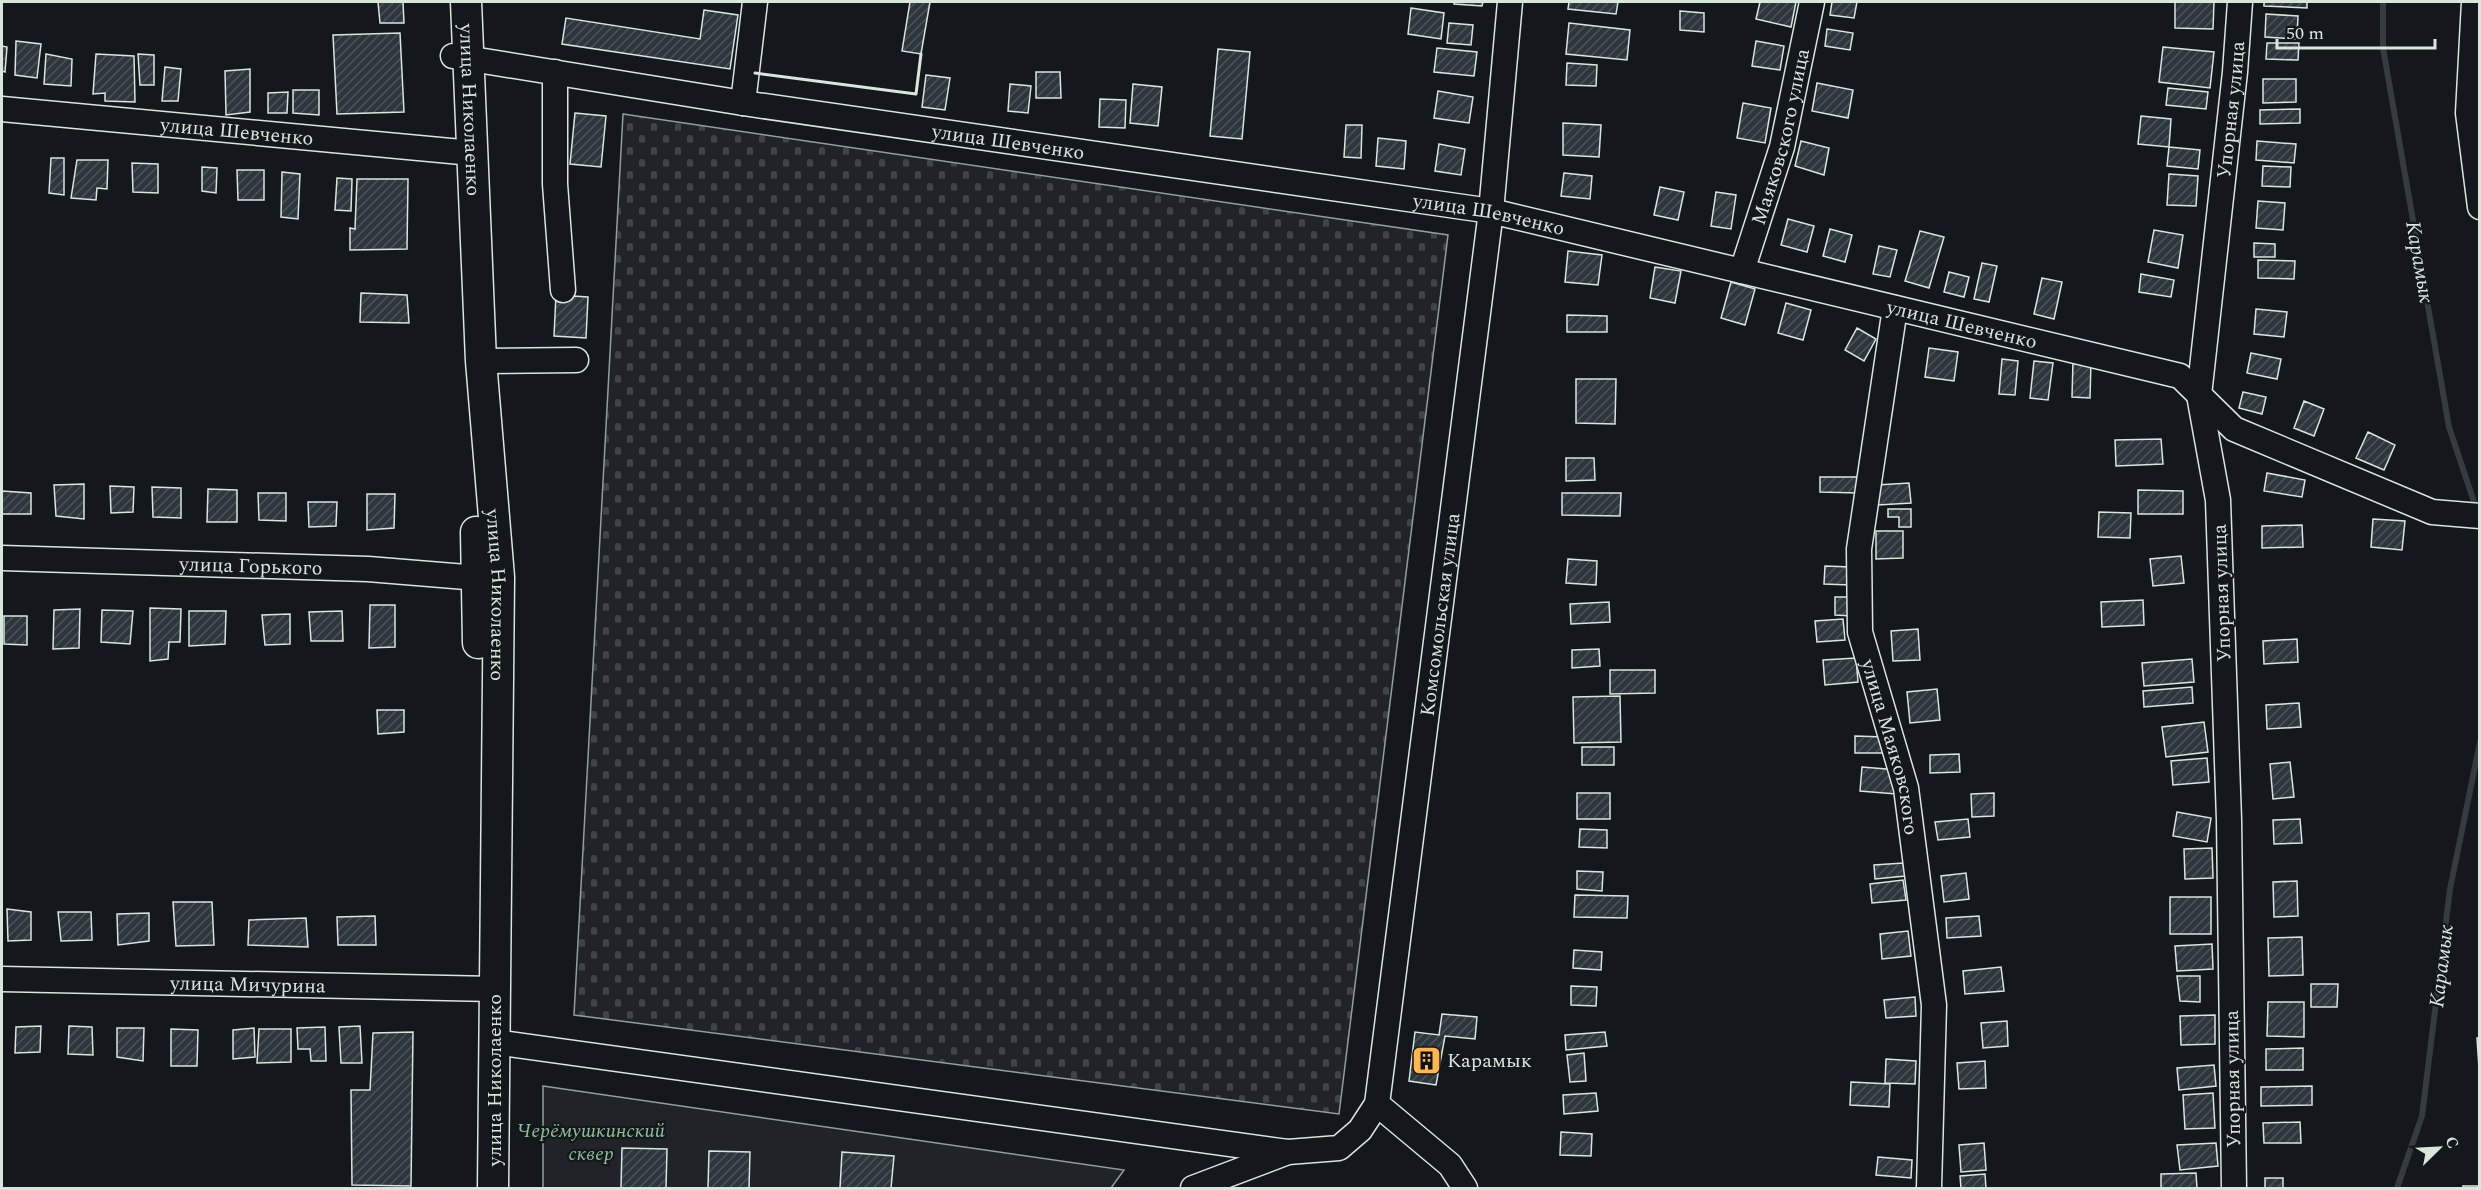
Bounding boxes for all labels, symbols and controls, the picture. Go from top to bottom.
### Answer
scale bar [2277,12,2434,50]
text: 50 m [2286,20,2324,47]
street label: улица Николаенко [451,22,488,197]
street label: Упорная улица [2209,40,2253,180]
street label: Маяковского улица [1744,46,1818,229]
street label: улица Шевченко [158,110,315,154]
street label: улица Шевченко [929,116,1087,168]
street label: улица Шевченко [1410,186,1568,244]
water label: Карамык [2396,218,2442,306]
street label: улица Шевченко [1883,292,2040,357]
street label: улица Николаенко [477,507,514,681]
street label: Комсомольская улица [1413,511,1468,718]
street label: Упорная улица [2205,523,2239,662]
street label: улица Горького [178,549,323,584]
street label: улица Маяковского [1852,655,1926,837]
water label: Карамык [2421,923,2463,1009]
street label: улица Мичурина [169,968,326,1002]
street label: улица Николаенко [480,994,510,1167]
street label: Упорная улица [2217,1010,2249,1148]
building icon: Карамык [1410,1044,1442,1076]
place label: Карамык [1447,1046,1532,1076]
park label: Черёмушкинский сквер [517,1116,665,1169]
north arrow [2409,1118,2469,1178]
text: С [2439,1132,2465,1152]

